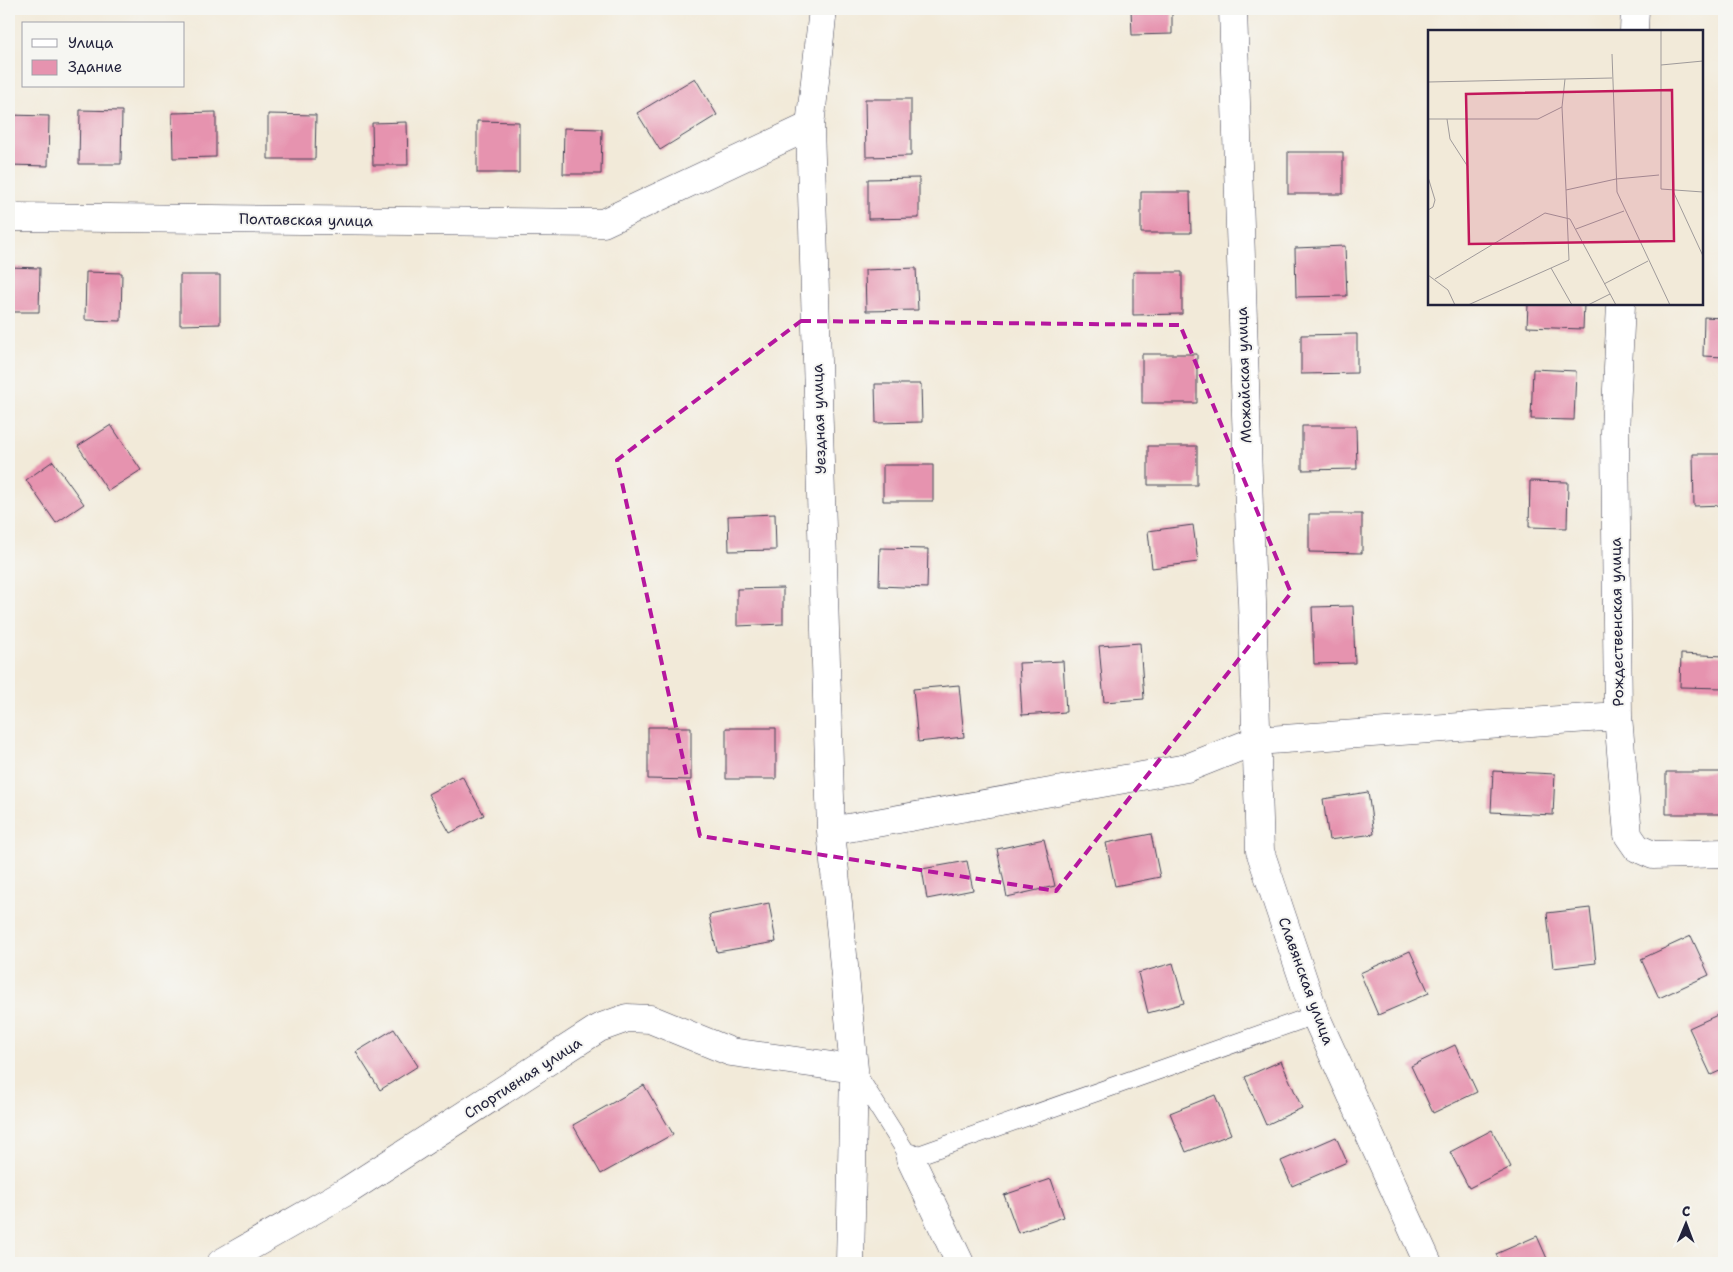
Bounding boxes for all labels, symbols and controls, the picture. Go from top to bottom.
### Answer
legend [22,22,185,88]
inset map [1428,30,1703,305]
text: Улица [68,33,114,53]
text: Здание [68,57,122,77]
street label: Полтавская улица [239,209,374,231]
street label: Можайская улица [1232,306,1256,444]
street label: Уездная улица [807,363,831,475]
street label: Рождественская улица [1606,537,1628,707]
street label: Славянская улица [1274,914,1339,1048]
street label: Спортивная улица [460,1032,586,1124]
north arrow [1660,1200,1710,1250]
text: С [1682,1202,1691,1220]

